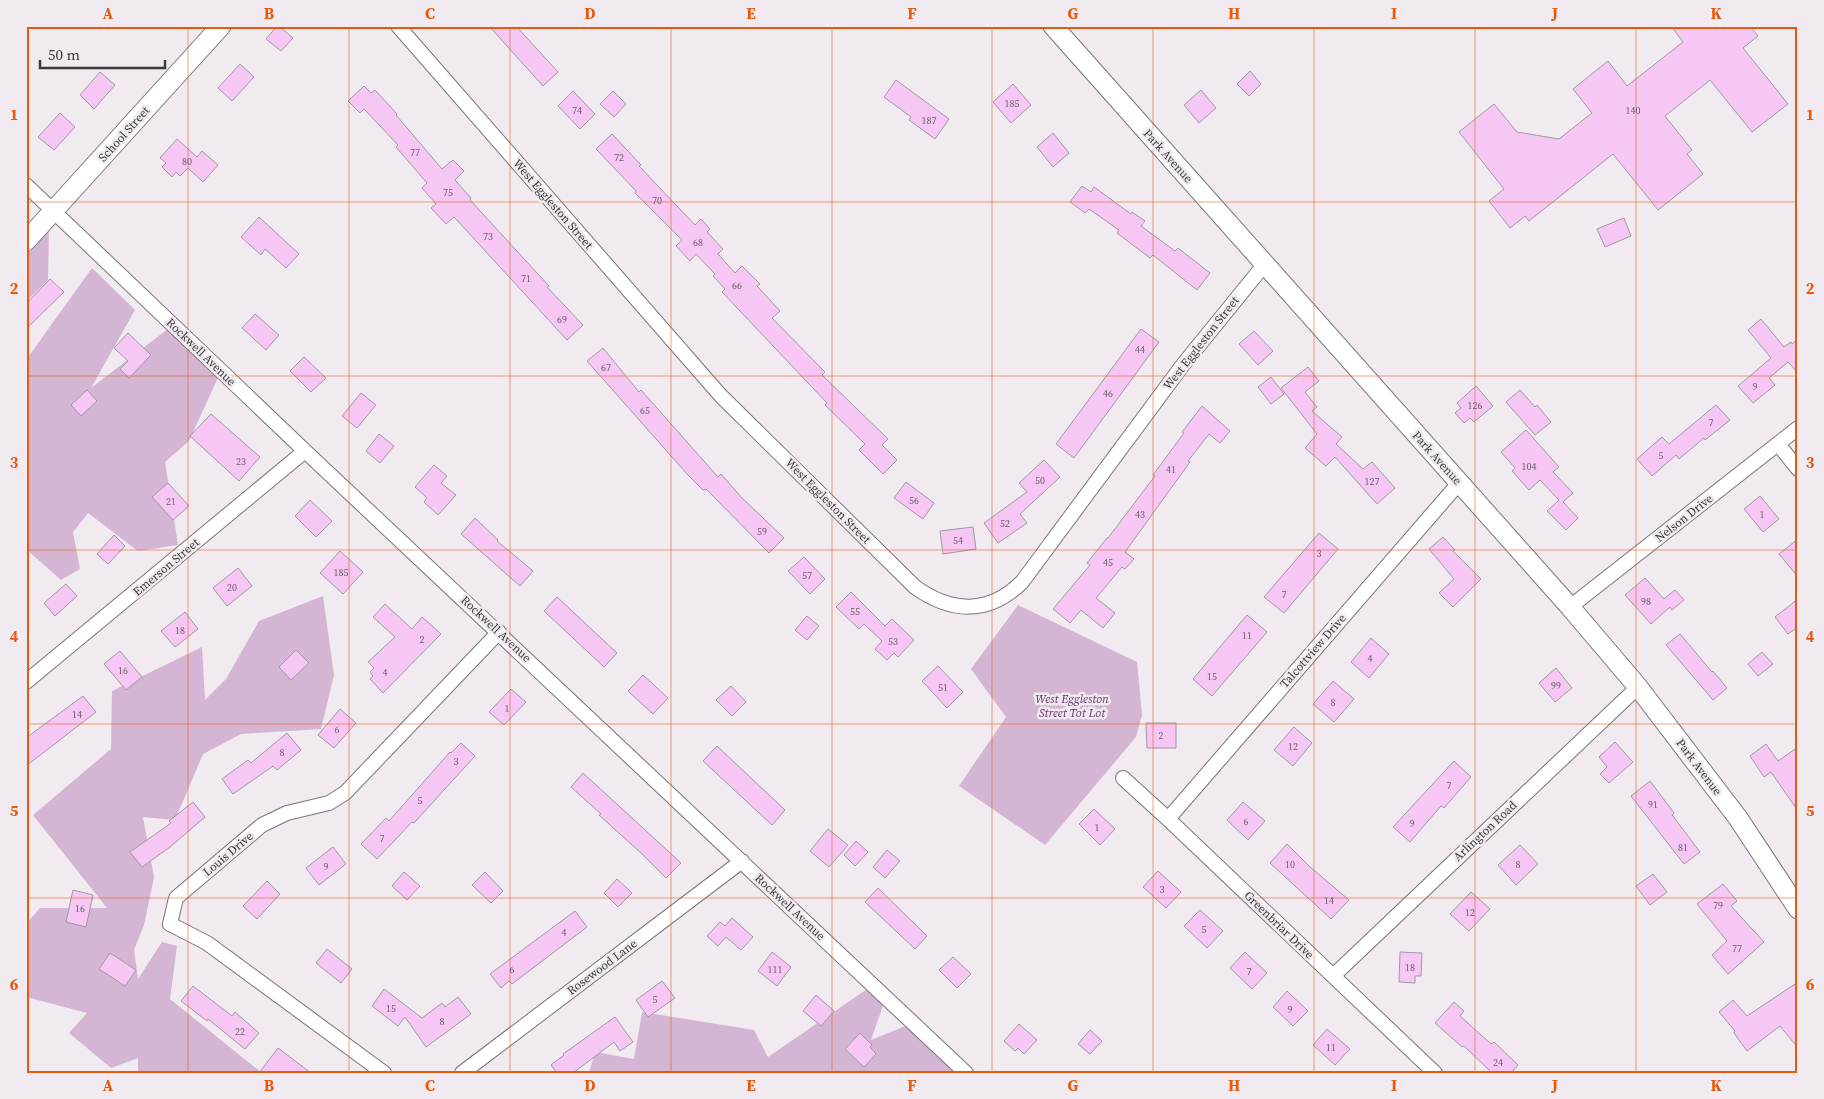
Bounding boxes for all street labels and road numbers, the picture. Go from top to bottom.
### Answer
street label: School Street [95,103,153,165]
street label: Park Avenue [1140,126,1196,186]
street label: West Eggleston Street [509,156,597,253]
street label: West Eggleston Street [1159,293,1243,393]
street label: Rockwell Avenue [163,315,239,389]
street label: Park Avenue [1409,428,1465,488]
street label: West Eggleston Street [782,455,874,547]
street label: Nelson Drive [1652,490,1716,546]
street label: Emerson Street [129,534,203,599]
street label: Rockwell Avenue [457,592,535,666]
street label: Talcottview Drive [1276,611,1350,691]
street label: Park Avenue [1673,735,1725,799]
street label: Arlington Road [1450,797,1520,865]
street label: Louis Drive [199,828,257,880]
street label: Rockwell Avenue [751,870,829,944]
street label: Greenbriar Drive [1241,888,1317,962]
street label: Rosewood Lane [564,935,640,999]

